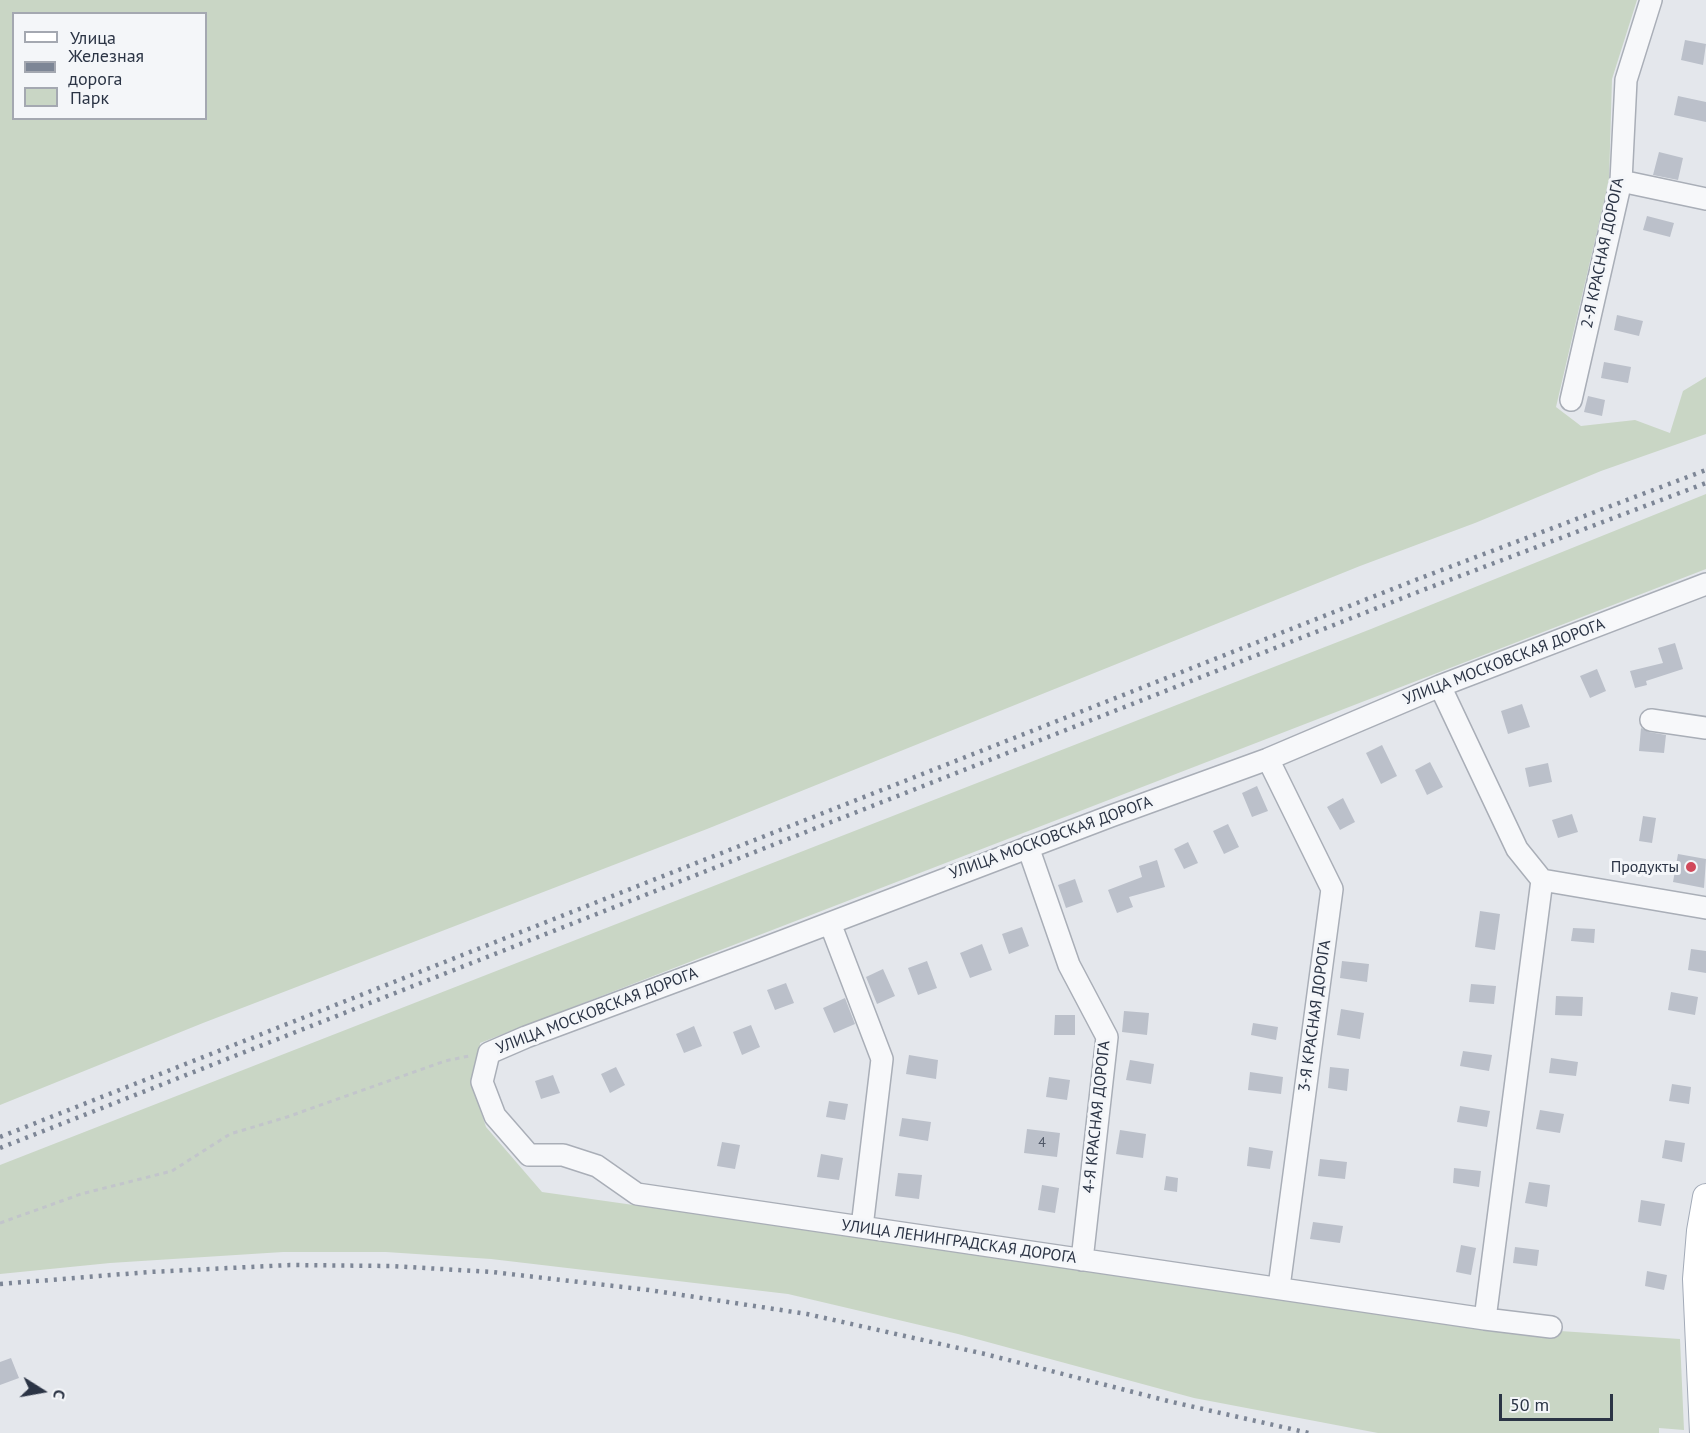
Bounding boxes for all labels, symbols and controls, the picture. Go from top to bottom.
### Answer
legend [12,12,207,120]
text: Улица [70,26,116,49]
text: Железная дорога [68,44,144,90]
text: Парк [70,86,109,109]
street label: 2-Я КРАСНАЯ ДОРОГА [1578,176,1628,330]
street label: УЛИЦА МОСКОВСКАЯ ДОРОГА [1401,615,1607,709]
street label: УЛИЦА МОСКОВСКАЯ ДОРОГА [947,792,1155,884]
place label: Продукты [1611,857,1679,877]
marker: Продукты [1684,860,1698,874]
street label: 3-Я КРАСНАЯ ДОРОГА [1295,939,1335,1093]
street label: УЛИЦА МОСКОВСКАЯ ДОРОГА [494,964,700,1058]
street label: 4-Я КРАСНАЯ ДОРОГА [1079,1040,1115,1194]
house number: 4 [1038,1135,1046,1151]
street label: УЛИЦА ЛЕНИНГРАДСКАЯ ДОРОГА [840,1216,1078,1268]
north arrow [12,1361,72,1421]
scale bar [1502,1382,1616,1420]
text: С [49,1388,70,1401]
text: 50 m [1510,1393,1549,1416]

